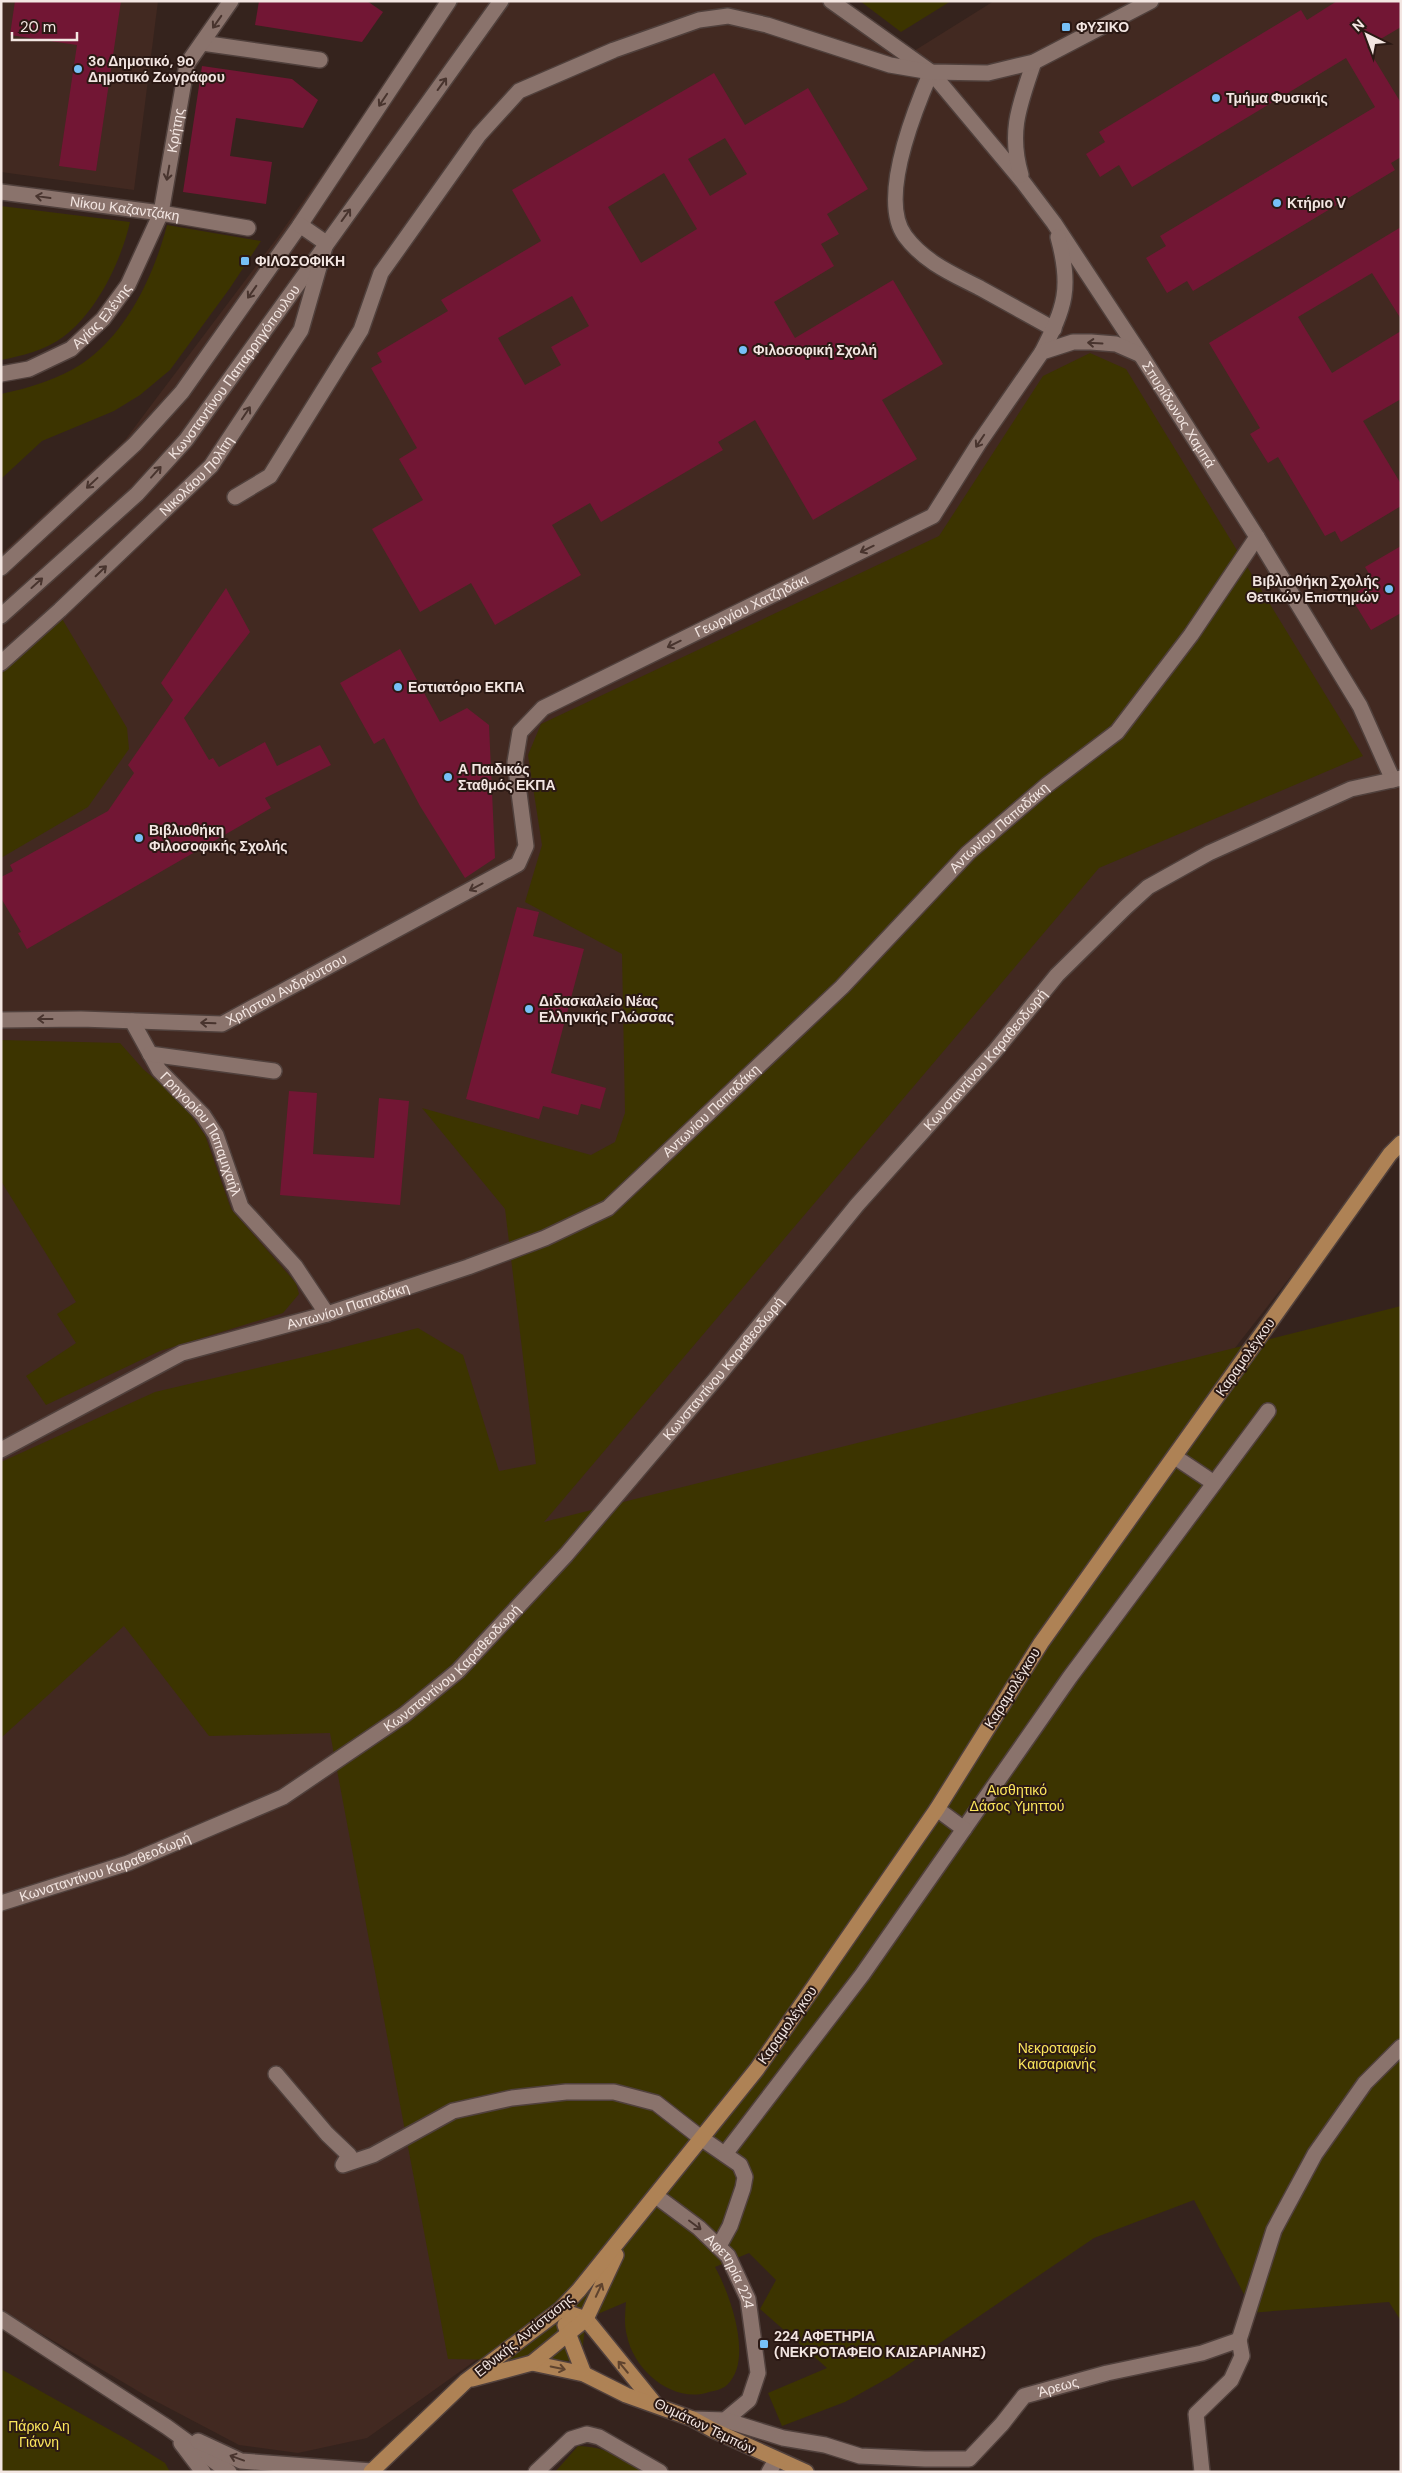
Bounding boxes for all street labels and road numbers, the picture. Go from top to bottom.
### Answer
street label: Κρήτης [163,106,188,154]
street label: Νίκου Καζαντζάκη [69,192,181,225]
street label: Αγίας Ελένης [68,280,135,353]
street label: Κωνσταντίνου Παπαρρηγόπουλου [164,281,304,463]
street label: Σπυρίδωνος Χαμπά [1138,358,1220,471]
street label: Νικολάου Πολίτη [155,432,238,520]
street label: Γεωργίου Χατζηδάκι [692,570,811,641]
street label: Αντωνίου Παπαδάκη [945,778,1053,877]
street label: Χρήστου Ανδρόυτσου [222,949,350,1029]
street label: Κωνσταντίνου Καραθεοδωρή [919,985,1051,1134]
street label: Αντωνίου Παπαδάκη [658,1060,764,1161]
street label: Γρηγορίου Παπαμιχαήλ [156,1068,245,1198]
street label: Αντωνίου Παπαδάκη [285,1278,412,1333]
street label: Κωνσταντίνου Καραθεοδωρή [659,1293,788,1444]
street label: Καραμολέγκου [1211,1314,1279,1400]
street label: Κωνσταντίνου Καραθεοδωρή [380,1601,524,1735]
street label: Καραμολέγκου [980,1644,1044,1732]
street label: Κωνσταντίνου Καραθεοδωρή [17,1828,193,1906]
street label: Καραμολέγκου [753,1982,821,2068]
street label: Αφετηρία 224 [701,2230,758,2310]
street label: Εθνικής Αντίστασης [471,2289,577,2381]
street label: Άρεως [1036,2372,1080,2401]
street label: Θυμάτων Τεμπών [652,2394,758,2458]

